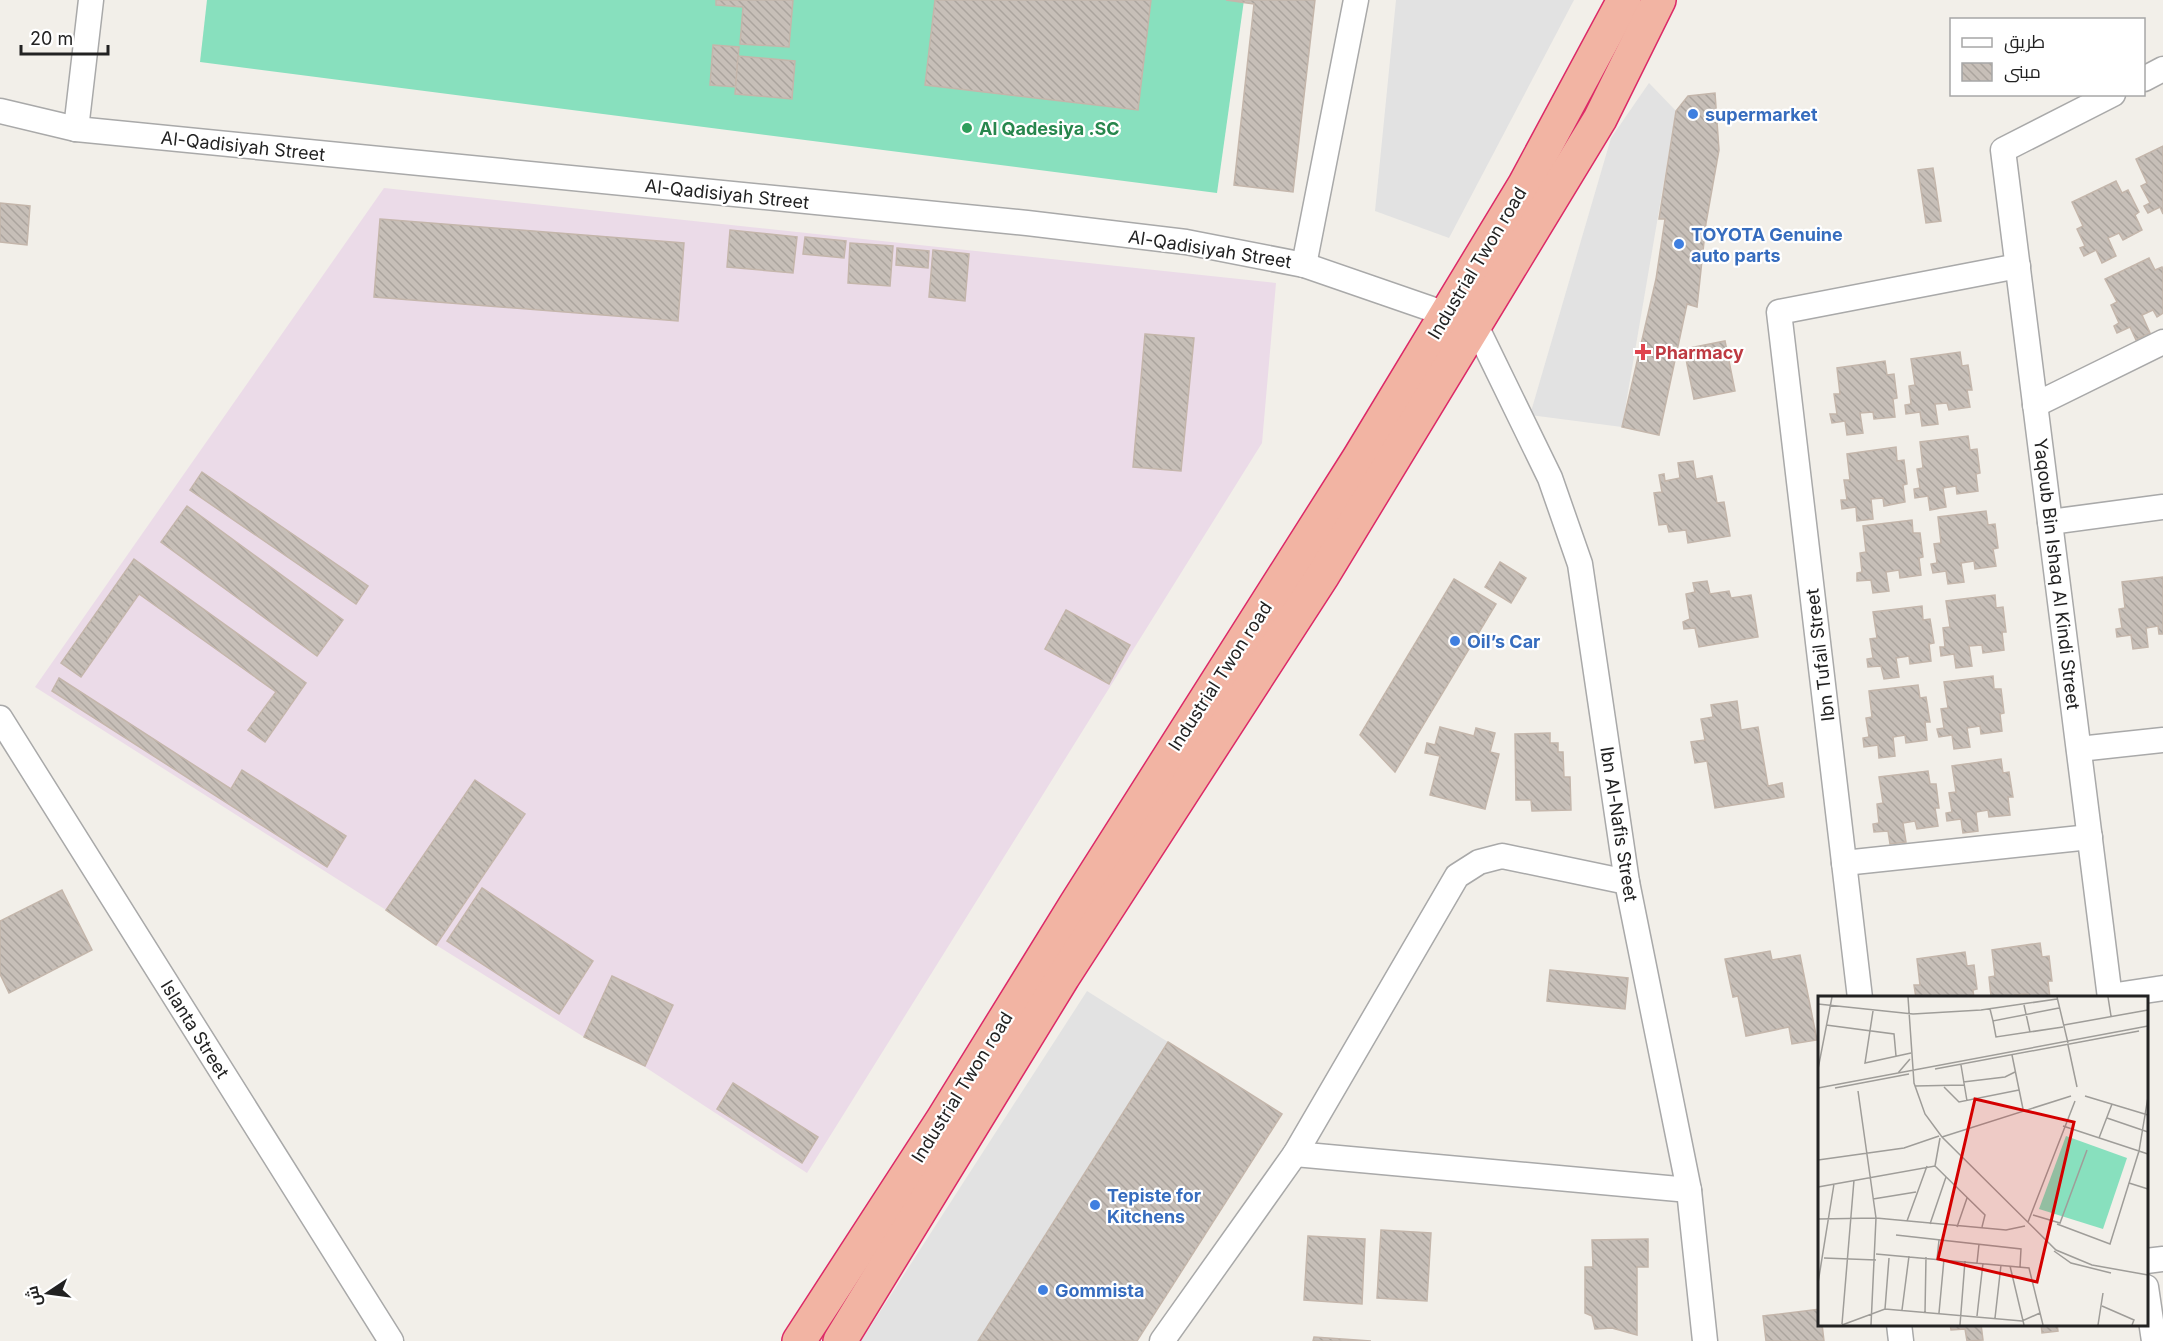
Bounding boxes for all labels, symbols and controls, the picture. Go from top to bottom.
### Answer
scale bar [21,18,108,56]
legend [1950,18,2145,96]
text: 20 m [30,28,73,49]
text: طريق [2004,31,2045,54]
text: مبنى [2004,61,2041,83]
place label: supermarket [1705,104,1818,125]
marker: supermarket [1686,107,1700,121]
place label: Al Qadesiya .SC [979,118,1120,139]
marker: Al Qadesiya .SC [960,121,974,135]
street label: Al-Qadisiyah Street [160,127,326,165]
street label: Al-Qadisiyah Street [644,175,810,213]
street label: Industrial Twon road [1423,183,1531,343]
place label: TOYOTA Genuine auto parts [1691,224,1843,266]
street label: Al-Qadisiyah Street [1127,226,1293,272]
marker: TOYOTA Genuine auto parts [1672,237,1686,251]
place label: Pharmacy [1655,342,1744,363]
marker: Pharmacy [1636,345,1650,359]
street label: Yaqoub Bin Ishaq Al Kindi Street [2030,437,2084,711]
street label: Ibn Tufail Street [1801,587,1839,723]
street label: Industrial Twon road [1164,598,1276,754]
place label: Oil’s Car [1467,631,1540,652]
marker: Oil’s Car [1448,634,1462,648]
street label: Ibn Al-Nafis Street [1596,745,1642,903]
street label: Islanta Street [157,976,233,1082]
inset map [1818,996,2148,1326]
street label: Industrial Twon road [907,1008,1017,1166]
place label: Tepiste for Kitchens [1107,1185,1201,1227]
marker: Tepiste for Kitchens [1088,1198,1102,1212]
north arrow [18,1263,78,1323]
place label: Gommista [1055,1280,1145,1301]
marker: Gommista [1036,1283,1050,1297]
text: ش [21,1284,45,1309]

